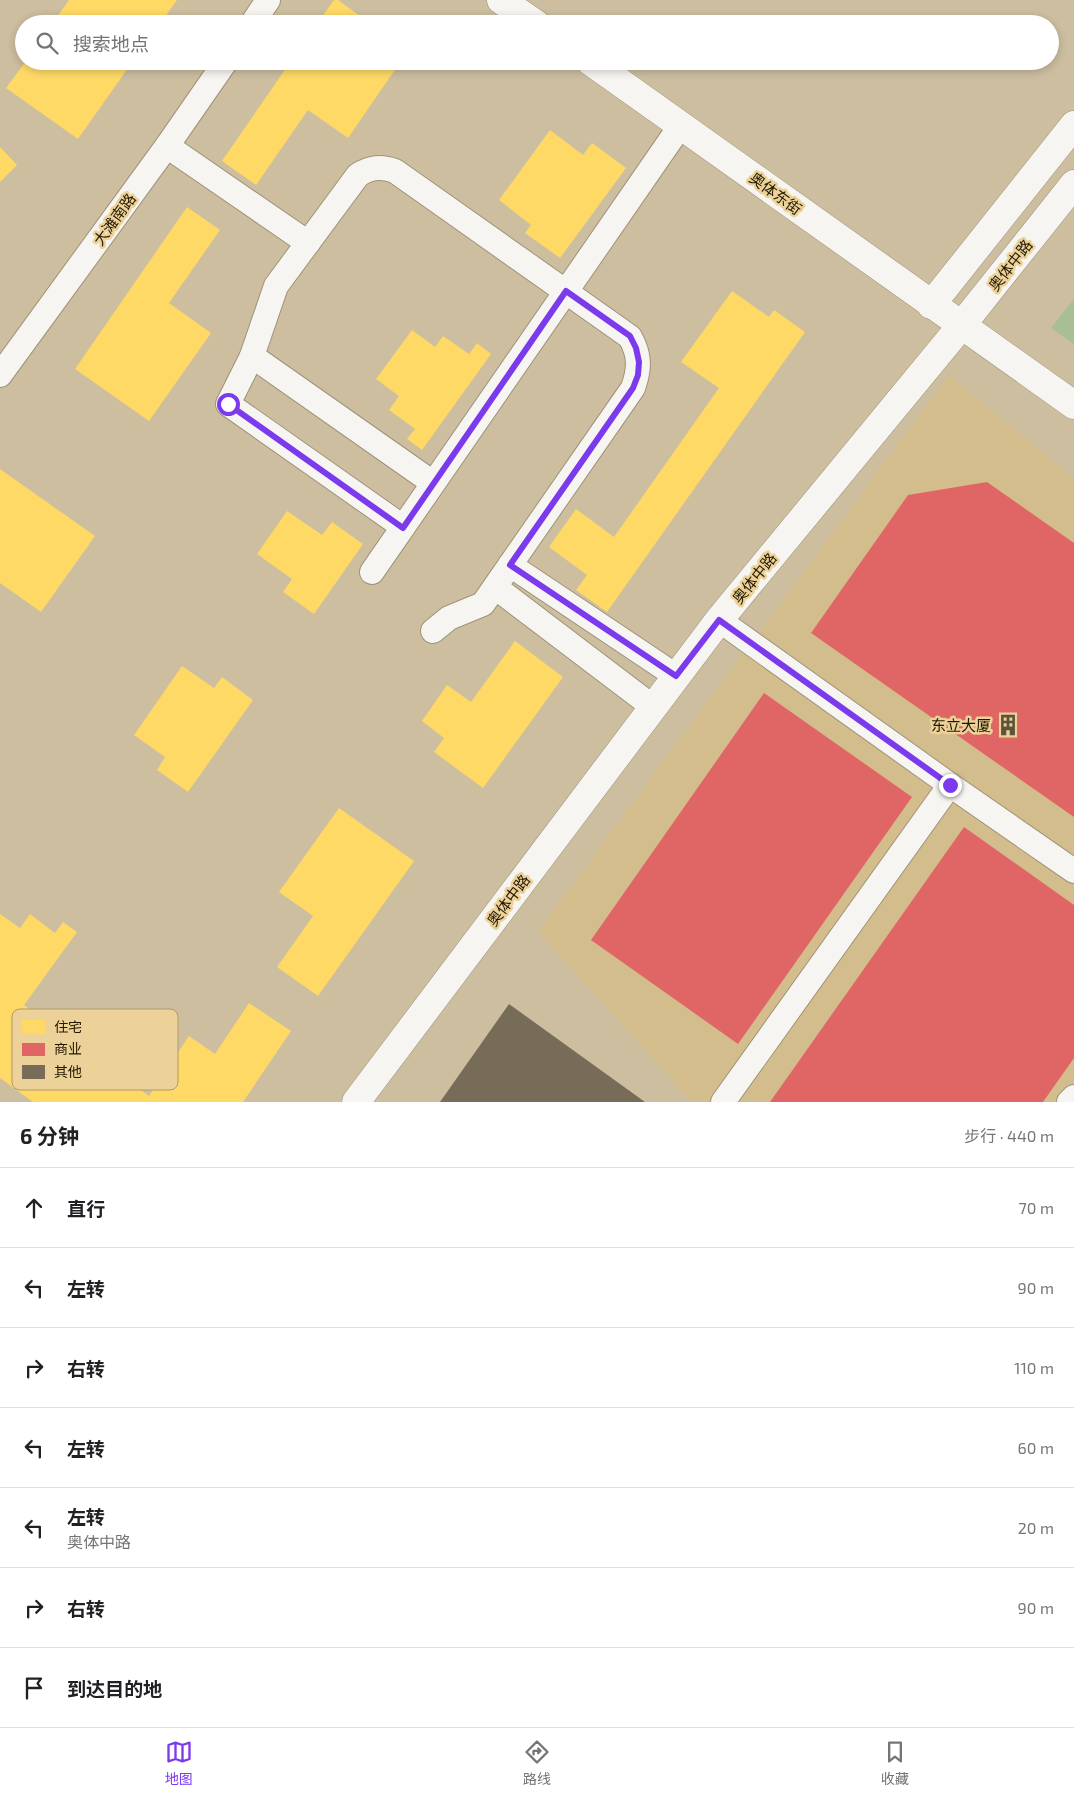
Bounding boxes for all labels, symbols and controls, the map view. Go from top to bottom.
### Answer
search box [15,15,1059,70]
icon: search [33,29,61,57]
text: 搜索地点 [73,32,149,55]
street label: 奥体东街 [746,168,806,218]
street label: 大滩南路 [89,189,139,249]
street label: 奥体中路 [984,236,1036,294]
route start [217,393,240,416]
street label: 奥体中路 [728,549,780,607]
building icon: 东立大厦 [995,712,1021,738]
place label: 东立大厦 [931,716,991,734]
route end [939,774,962,797]
street label: 奥体中路 [483,871,533,929]
legend [12,1009,178,1090]
text: 住宅 [54,1018,82,1035]
text: 商业 [54,1040,82,1057]
text: 其他 [54,1063,82,1080]
text: 6 分钟 [20,1123,79,1148]
text: 步行 · 440 m [964,1126,1054,1145]
icon: ahead [20,1194,48,1222]
text: 直行 [67,1197,105,1220]
text: 70 m [1019,1198,1054,1217]
icon: left [20,1274,48,1302]
text: 左转 [67,1277,105,1300]
text: 90 m [1018,1278,1054,1297]
icon: right [20,1354,48,1382]
text: 右转 [67,1357,105,1380]
text: 110 m [1014,1358,1054,1377]
icon: left [20,1434,48,1462]
text: 左转 [67,1437,105,1460]
text: 60 m [1018,1438,1054,1457]
text: 左转 [67,1505,105,1528]
icon: left [20,1514,48,1542]
text: 20 m [1018,1518,1054,1537]
text: 奥体中路 [67,1532,131,1551]
icon: right [20,1594,48,1622]
text: 右转 [67,1597,105,1620]
text: 90 m [1018,1598,1054,1617]
icon: arrive [20,1674,48,1702]
text: 到达目的地 [67,1677,162,1700]
tab: 地图 [165,1738,193,1788]
tab: 路线 [523,1738,551,1788]
tab: 收藏 [881,1738,909,1788]

